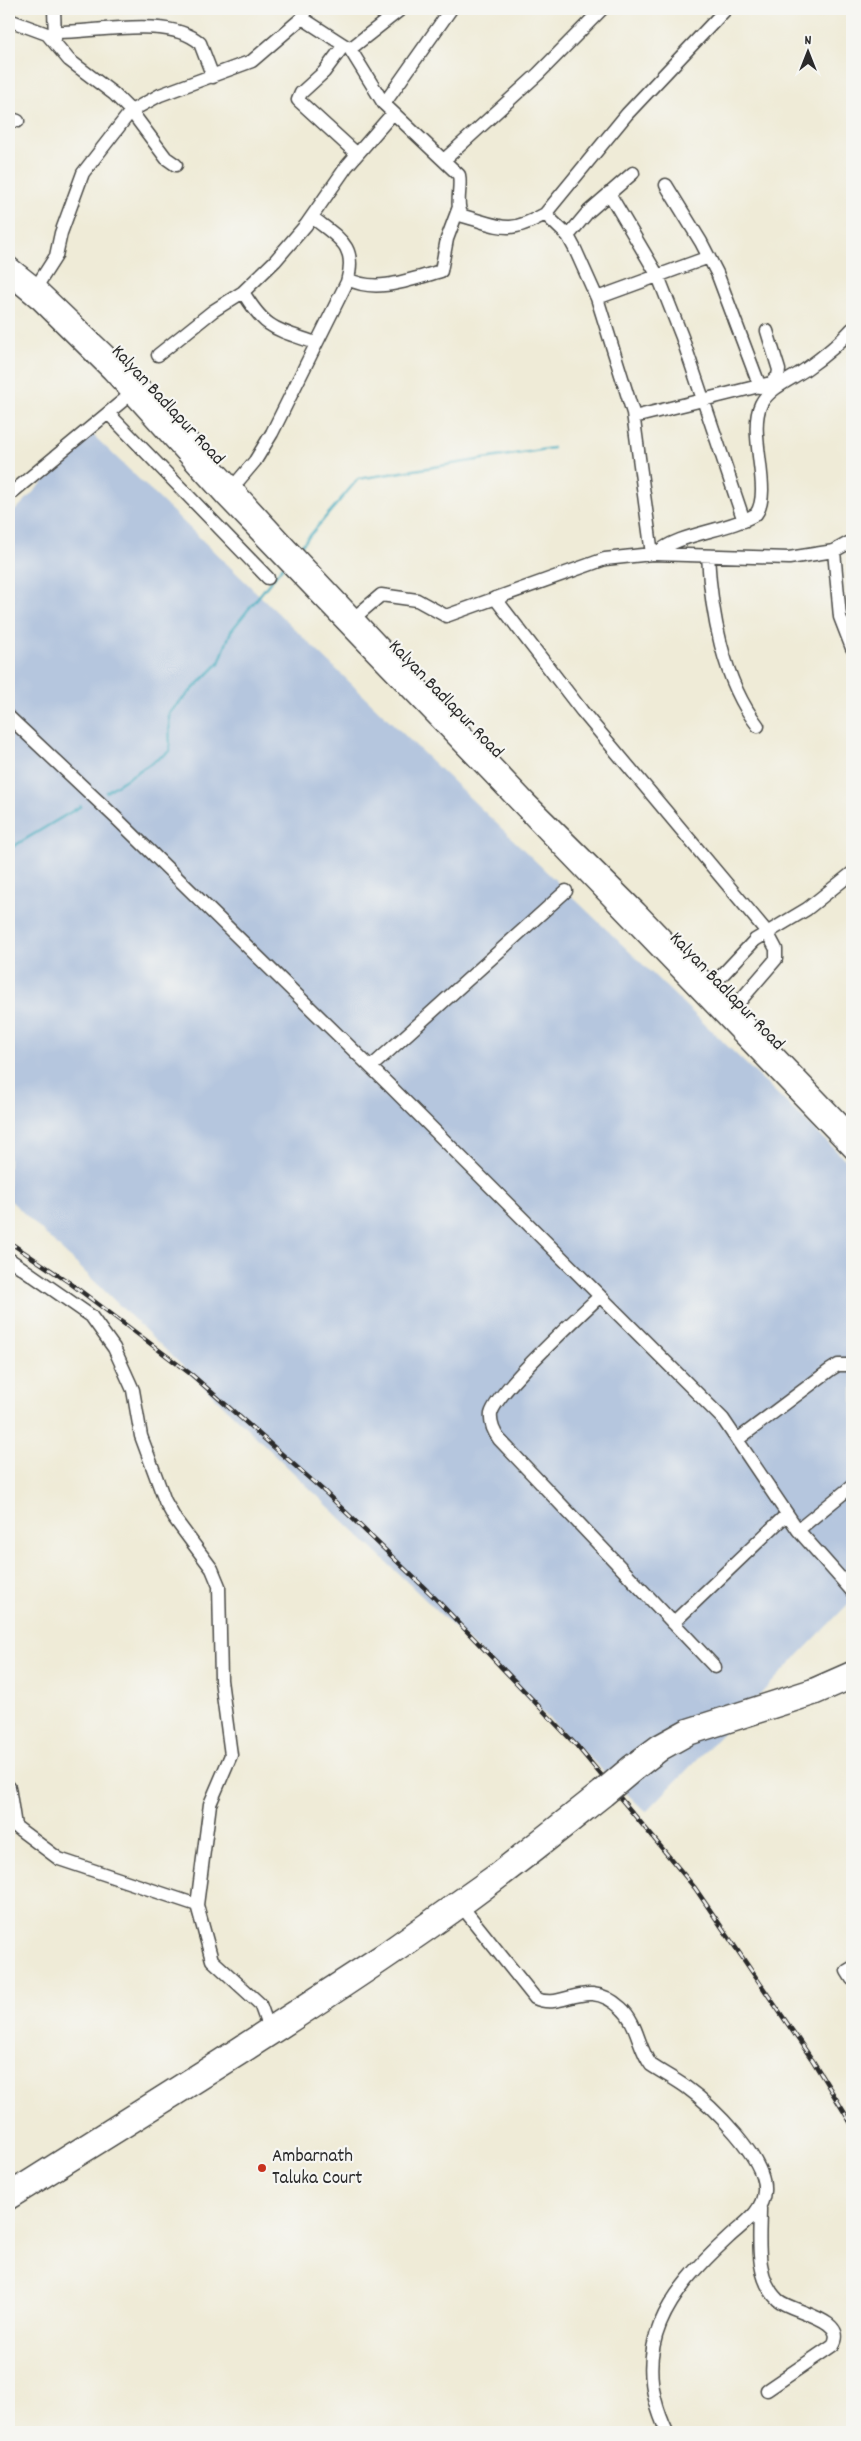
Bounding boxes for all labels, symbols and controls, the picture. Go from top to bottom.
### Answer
north arrow [784,28,834,78]
text: N [805,31,812,51]
street label: Kalyan Badlapur Road [104,340,230,472]
street label: Kalyan Badlapur Road [381,634,509,766]
street label: Kalyan Badlapur Road [662,926,790,1058]
place label: Ambarnath Taluka Court [272,2144,362,2193]
marker: Ambarnath Taluka Court [256,2162,268,2174]

